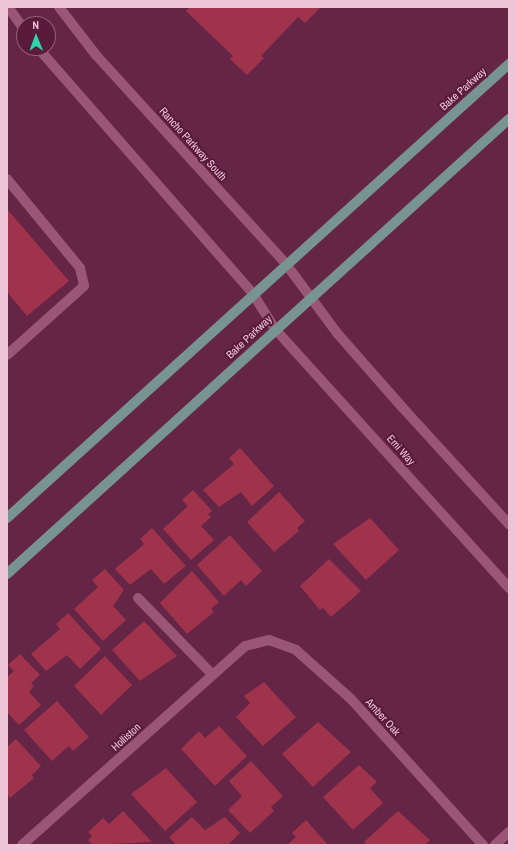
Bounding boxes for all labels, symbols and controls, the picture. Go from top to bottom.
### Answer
north arrow [16,16,56,56]
text: N [32,18,39,32]
street label: Bake Parkway [437,65,489,113]
street label: Rancho Parkway South [157,105,229,183]
street label: Bake Parkway [223,313,275,361]
street label: Emi Way [384,432,418,468]
street label: Amber Oak [363,696,403,738]
street label: Holliston [109,720,143,754]

